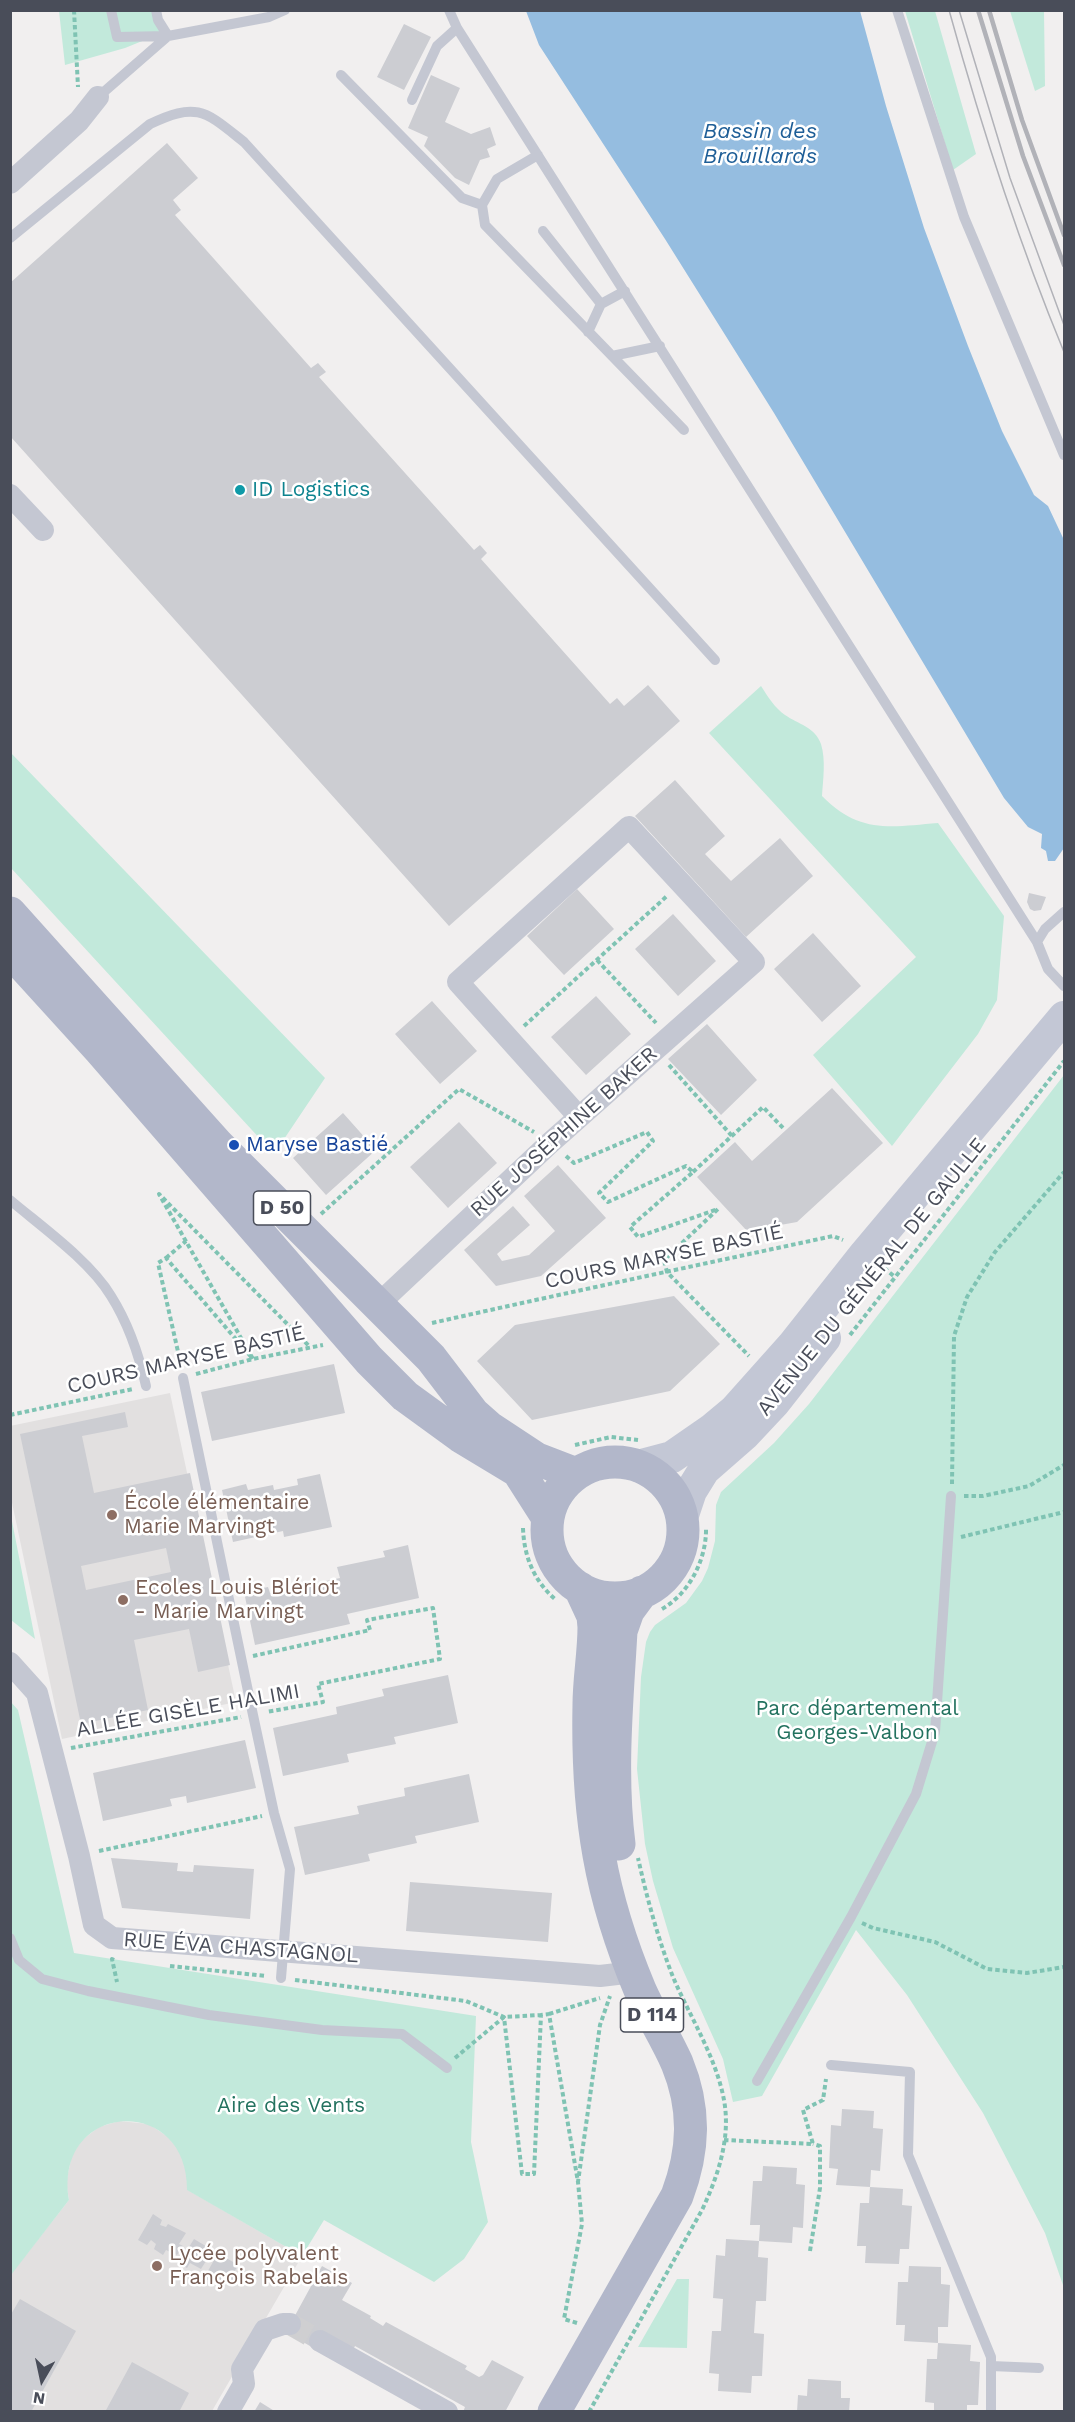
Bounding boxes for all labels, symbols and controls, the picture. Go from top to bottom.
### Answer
water label: Bassin des Brouillards [703,119,817,170]
place label: ID Logistics [252,477,370,503]
marker: ID Logistics [233,483,247,497]
street label: RUE JOSÉPHINE BAKER [465,1041,663,1223]
place label: Maryse Bastié [246,1132,388,1158]
street label: AVENUE DU GÉNÉRAL DE GAULLE [752,1133,992,1421]
marker: Maryse Bastié [227,1138,241,1152]
road number: D 50 [254,1191,310,1225]
street label: COURS MARYSE BASTIÉ [543,1219,785,1295]
street label: COURS MARYSE BASTIÉ [65,1320,307,1400]
place label: École élémentaire Marie Marvingt [124,1490,309,1540]
marker: École élémentaire Marie Marvingt [105,1508,119,1522]
place label: Ecoles Louis Blériot - Marie Marvingt [135,1575,338,1625]
marker: Ecoles Louis Blériot - Marie Marvingt [116,1593,130,1607]
street label: ALLÉE GISÈLE HALIMI [74,1679,302,1743]
park label: Parc départemental Georges-Valbon [755,1696,959,1746]
street label: RUE ÉVA CHASTAGNOL [123,1927,359,1969]
road number: D 114 [620,1998,684,2032]
park label: Aire des Vents [217,2093,365,2119]
place label: Lycée polyvalent François Rabelais [169,2241,348,2291]
marker: Lycée polyvalent François Rabelais [150,2259,164,2273]
north arrow [12,2350,72,2410]
text: N [32,2388,46,2409]

